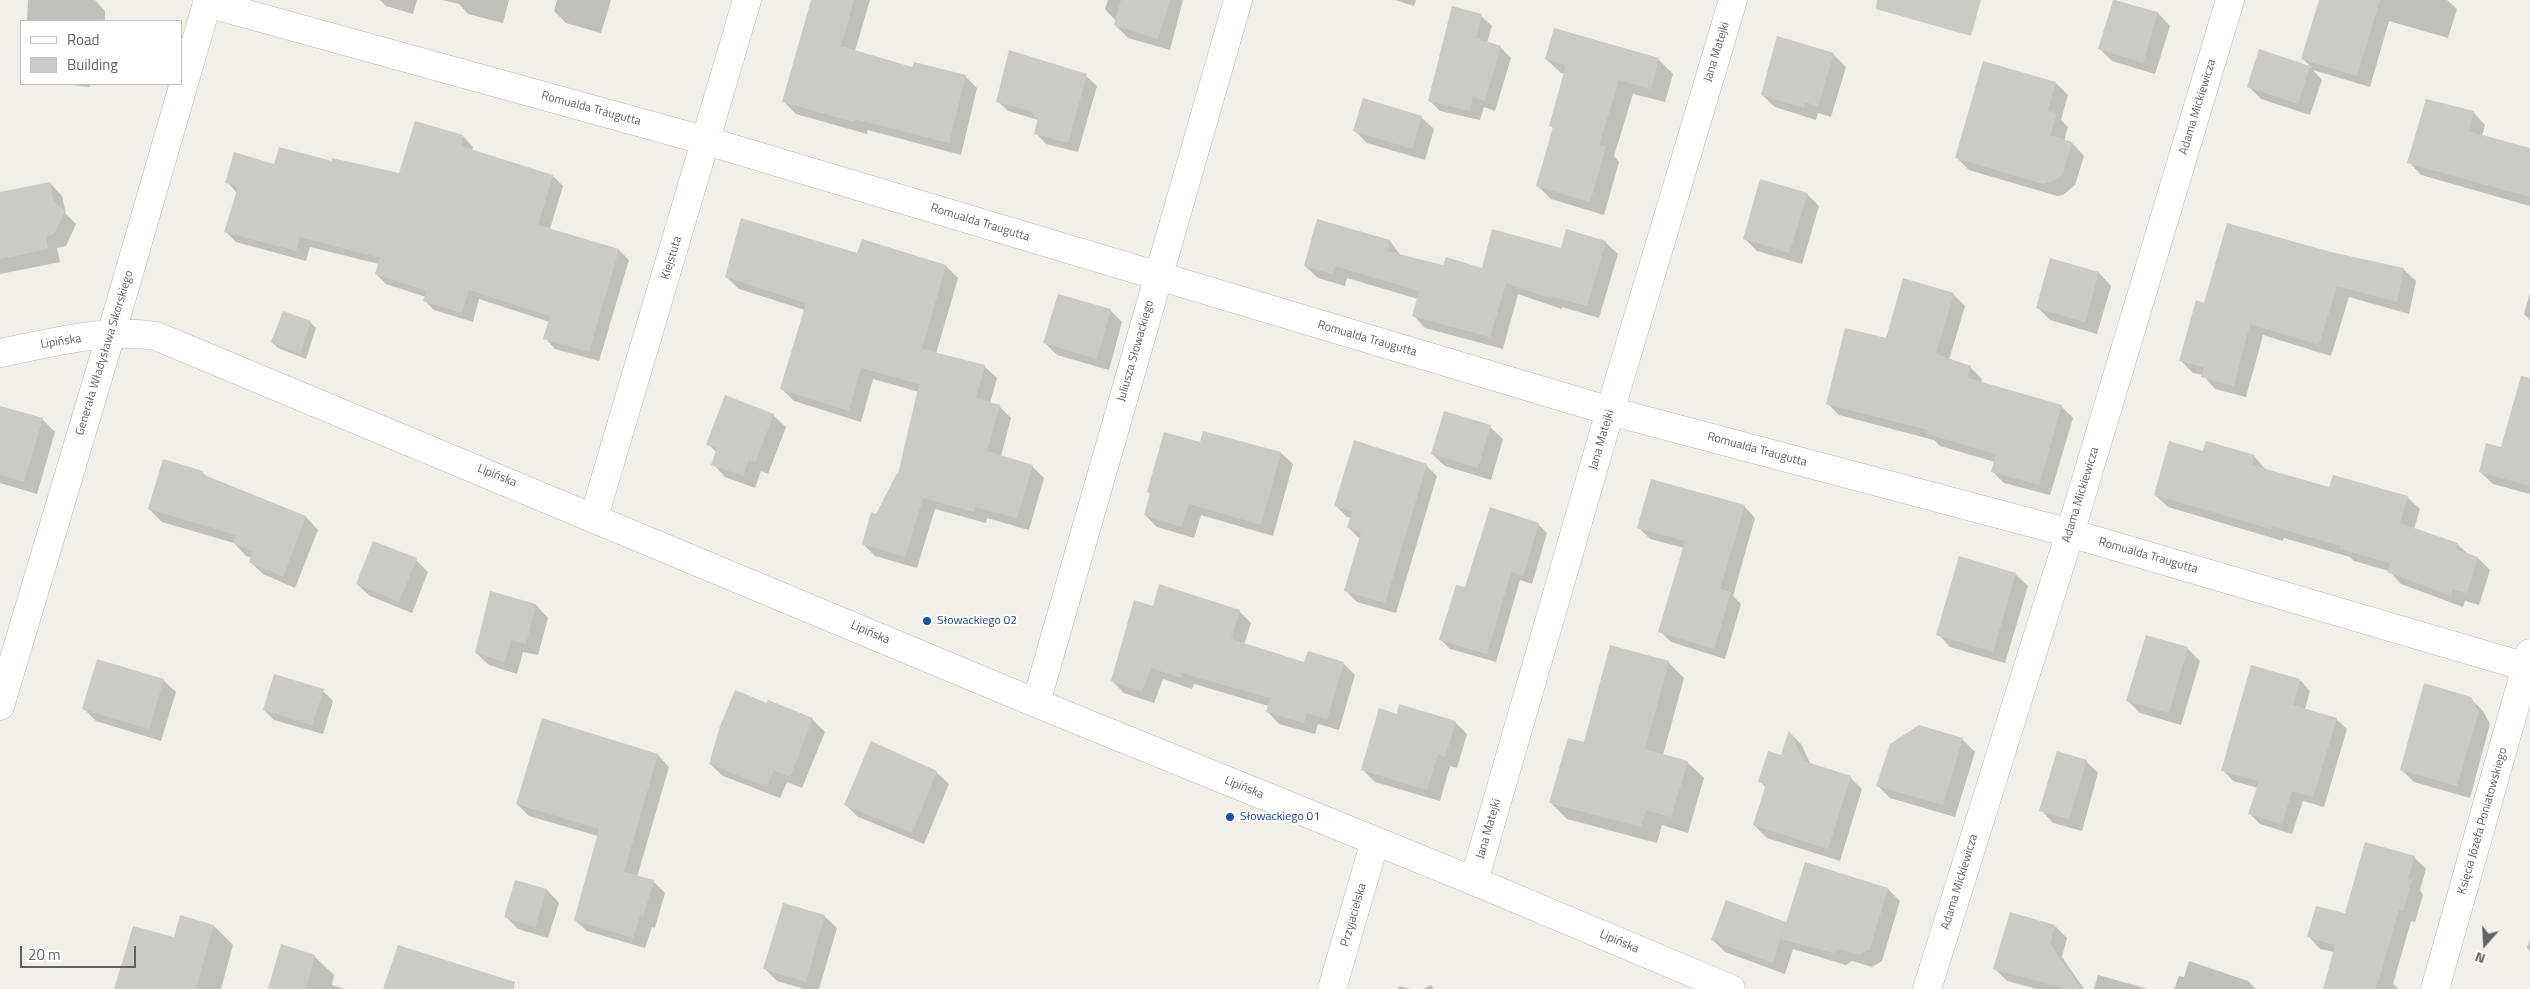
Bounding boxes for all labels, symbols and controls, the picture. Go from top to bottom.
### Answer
legend [20,20,182,85]
street label: Jana Matejki [1701,20,1733,84]
text: Road [67,28,99,51]
text: Building [67,53,118,76]
street label: Adama Mickiewicza [2177,58,2219,156]
street label: Romualda Traugutta [540,89,642,129]
street label: Romualda Traugutta [929,201,1031,245]
street label: Kiejstuta [659,235,685,281]
street label: Generała Władysława Sikorskiego [73,269,137,437]
street label: Juliusza Słowackiego [1115,299,1157,403]
street label: Romualda Traugutta [1316,318,1418,360]
street label: Lipińska [40,332,82,352]
street label: Jana Matejki [1587,408,1617,472]
street label: Romualda Traugutta [1706,430,1808,470]
street label: Adama Mickiewicza [2060,446,2102,544]
street label: Lipińska [475,462,519,490]
street label: Romualda Traugutta [2097,535,2199,577]
place label: Słowackiego 02 [937,614,1017,628]
marker: Słowackiego 02 [921,615,933,627]
street label: Lipińska [848,618,892,648]
street label: Księcia Józefa Poniatowskiego [2455,746,2511,896]
street label: Lipińska [1222,774,1266,802]
street label: Jana Matejki [1474,797,1504,861]
place label: Słowackiego 01 [1240,810,1320,824]
marker: Słowackiego 01 [1224,811,1236,823]
street label: Adama Mickiewicza [1939,833,1981,931]
street label: Przyjacielska [1338,882,1370,948]
north arrow [2460,919,2510,969]
street label: Lipińska [1597,927,1641,957]
scale bar [22,936,139,968]
text: 20 m [28,943,61,966]
text: N [2472,947,2488,970]

